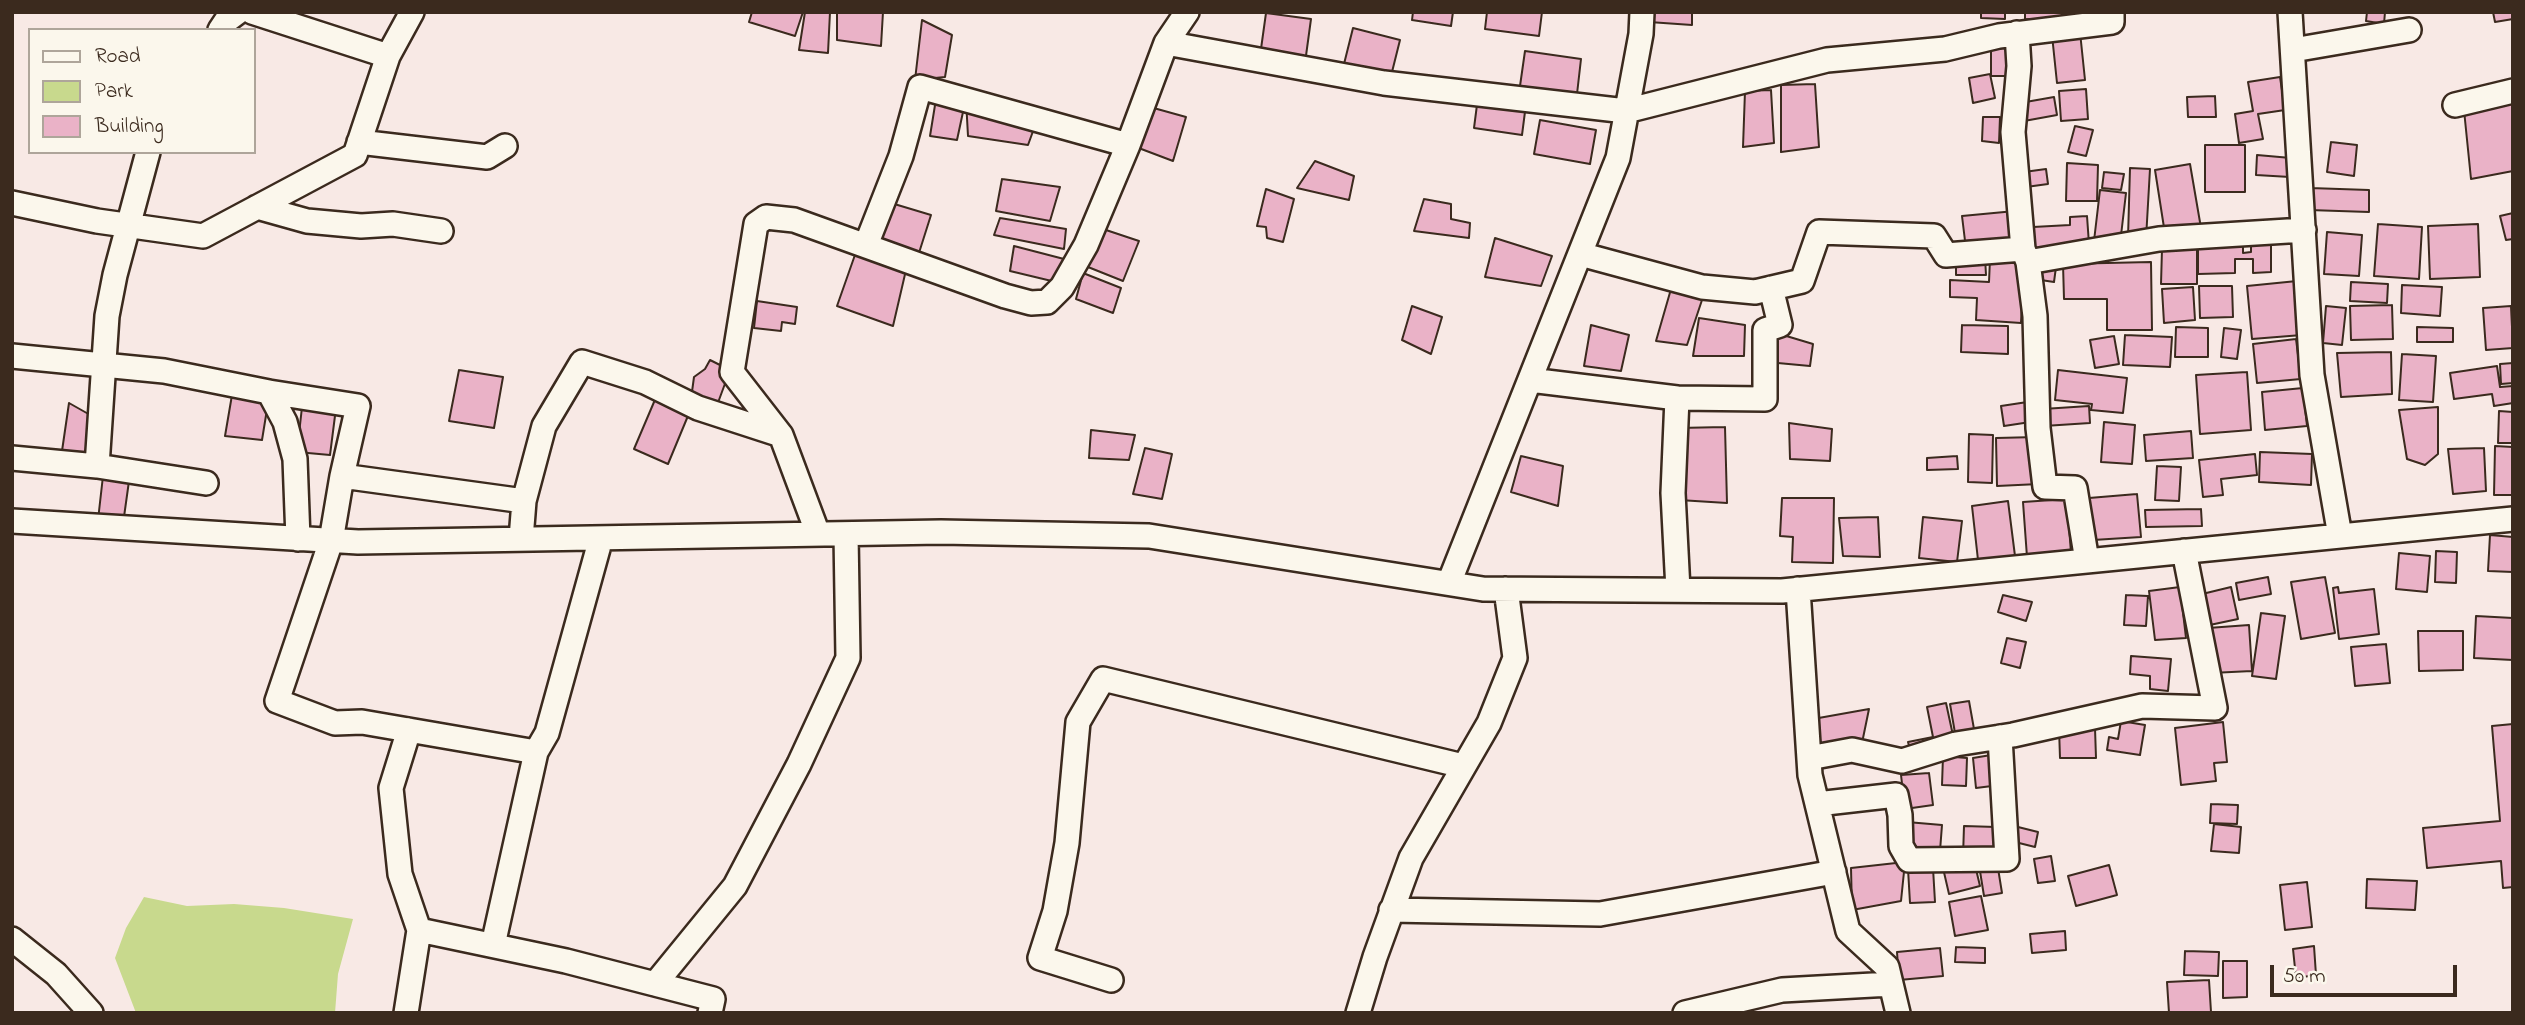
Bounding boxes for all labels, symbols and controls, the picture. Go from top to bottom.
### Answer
legend [28,28,256,154]
text: Road [95,42,141,72]
text: Park [95,77,133,107]
text: Building [95,112,164,142]
scale bar [2273,951,2460,995]
text: 50 m [2283,962,2326,992]

